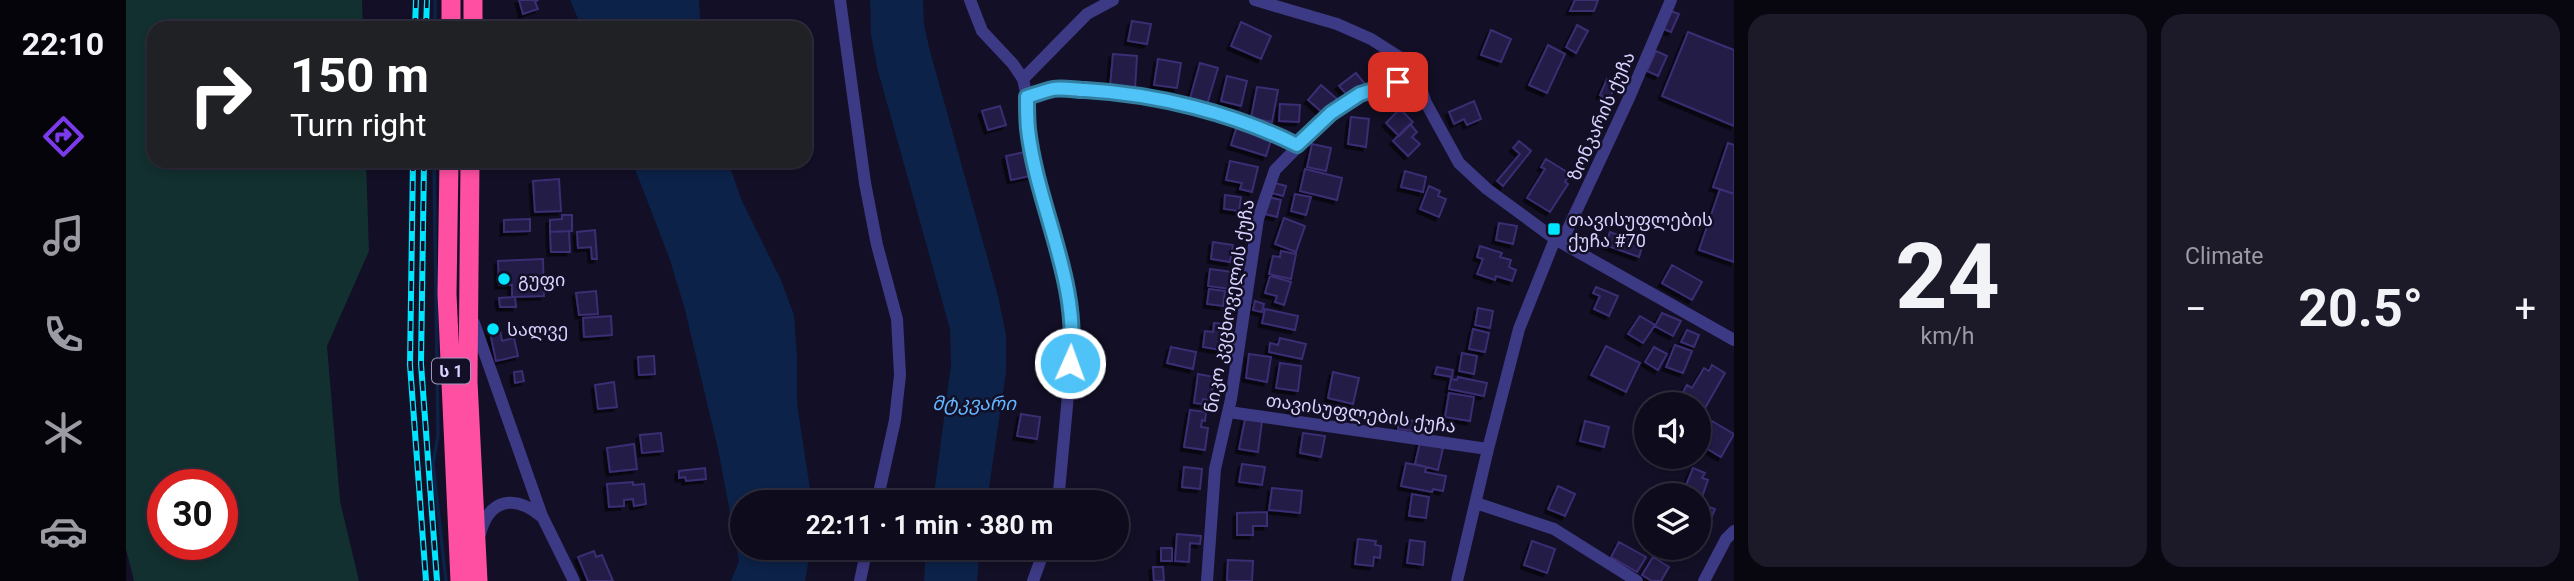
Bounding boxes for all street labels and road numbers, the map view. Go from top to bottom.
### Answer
street label: ზონკარის ქუჩა [1563,48,1640,184]
street label: ნიკო კვცხოველის ქუჩა [1200,198,1259,415]
road number: ს 1 [432,358,470,384]
street label: თავისუფლების ქუჩა [1265,389,1457,438]

